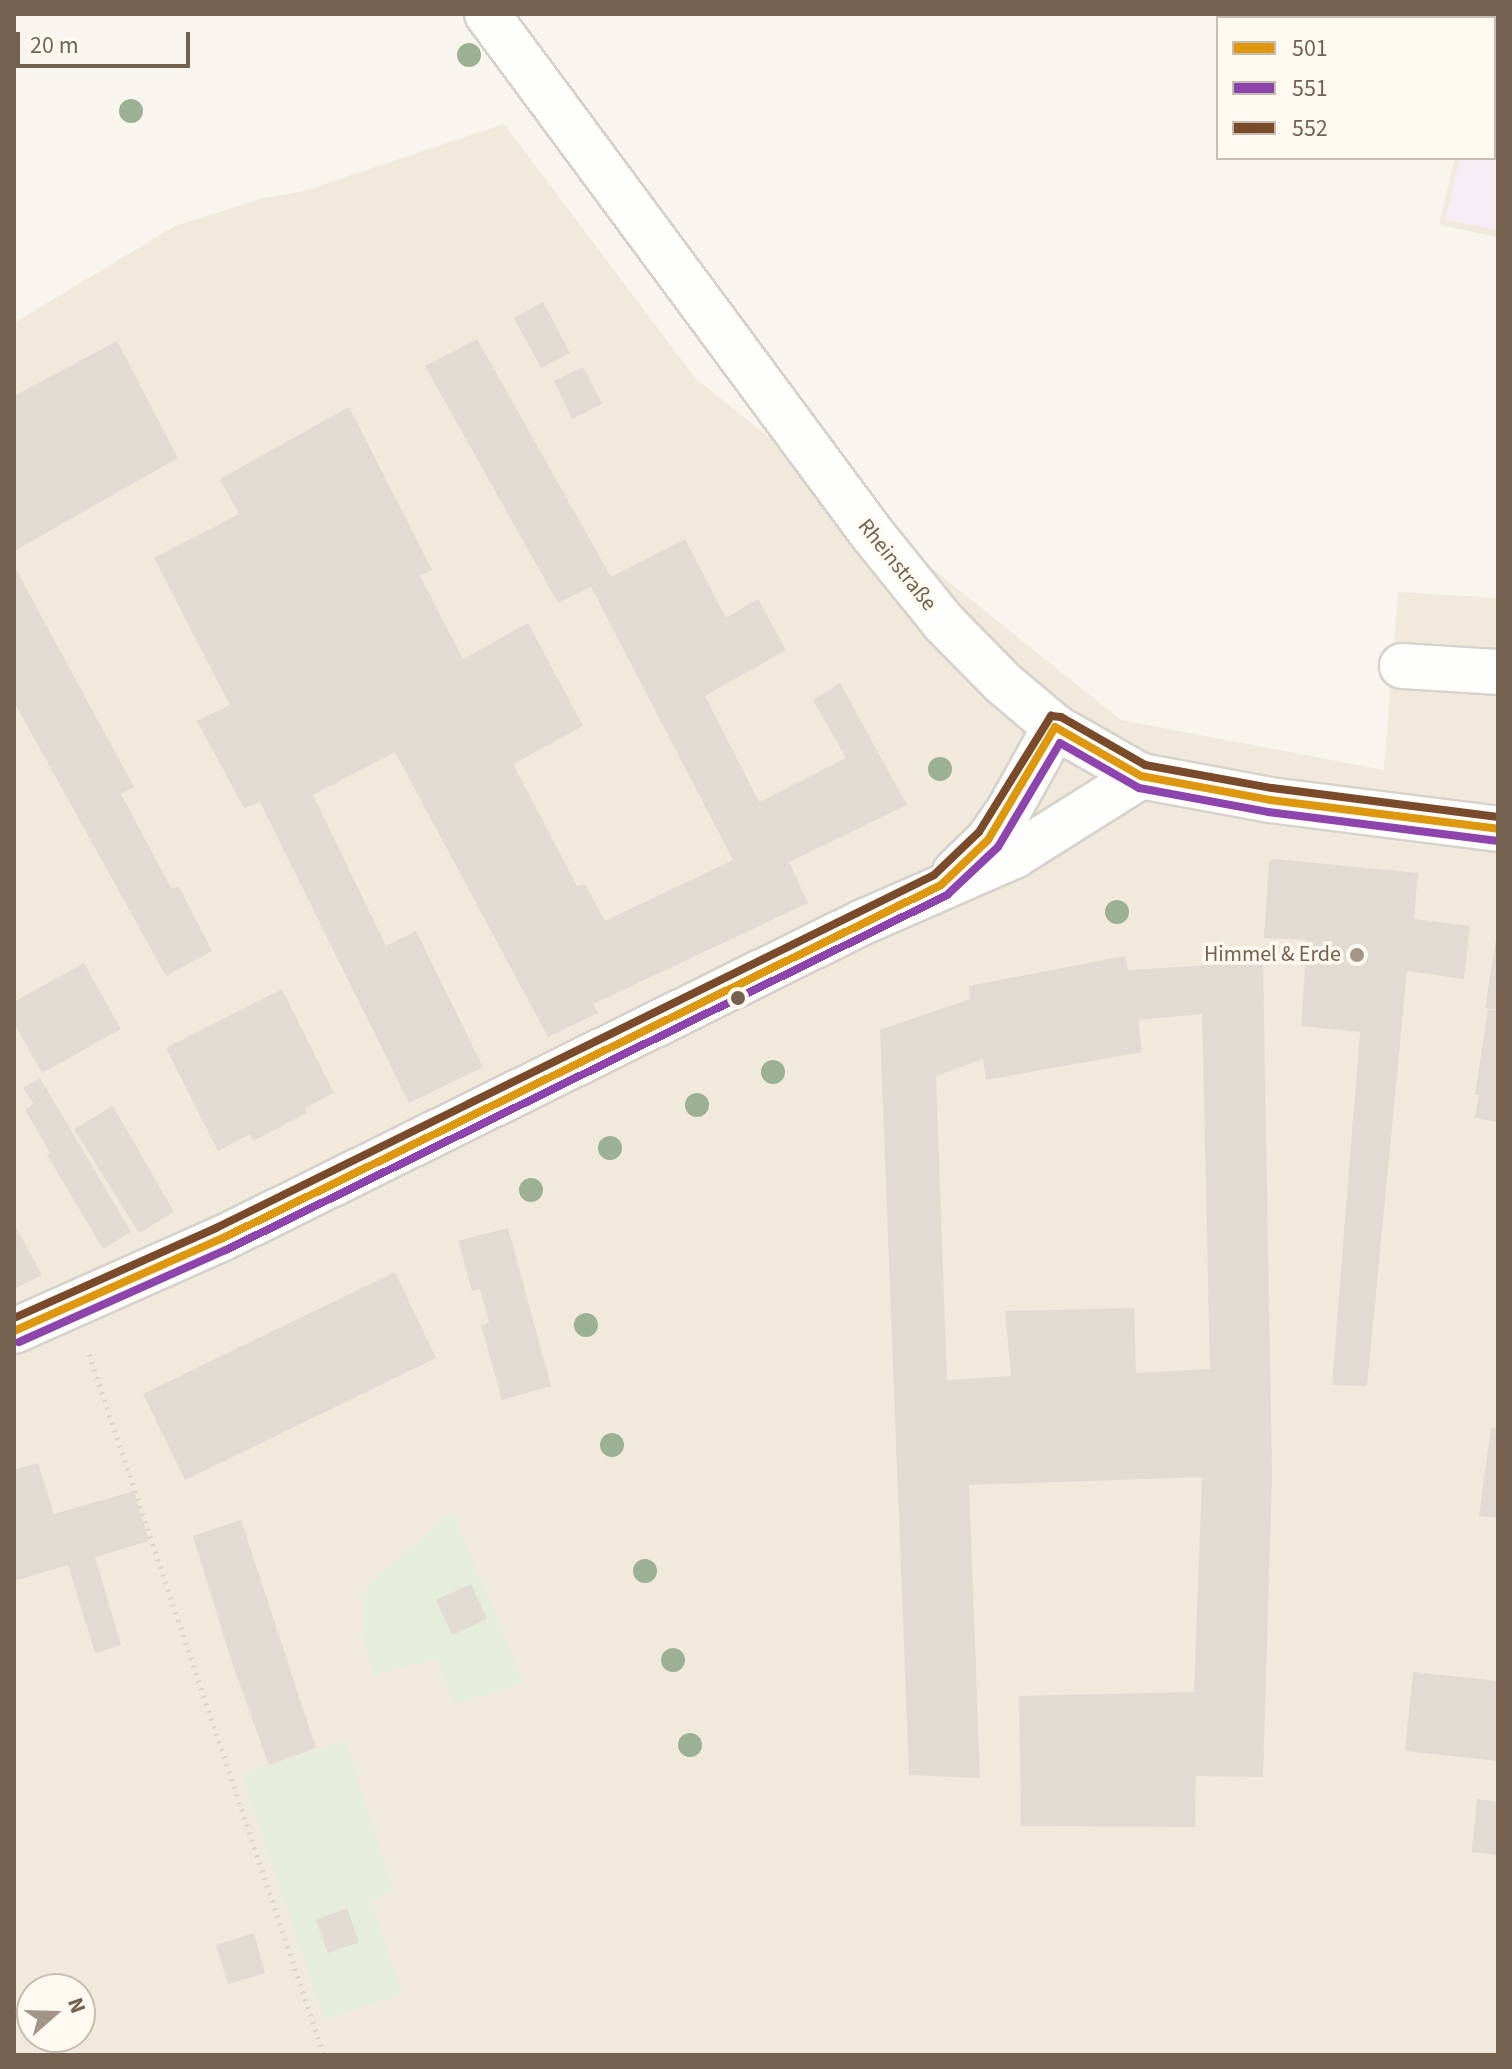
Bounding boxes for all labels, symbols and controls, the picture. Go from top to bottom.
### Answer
scale bar [20,16,194,66]
legend [1216,16,1496,160]
text: 20 m [30,28,79,63]
text: 501 [1292,31,1328,66]
text: 551 [1292,71,1328,106]
text: 552 [1292,111,1328,146]
street label: Rheinstraße [852,514,942,616]
place label: Himmel & Erde [1204,942,1341,968]
marker: Himmel & Erde [1348,946,1366,964]
unlabelled marker [730,990,746,1006]
north arrow [16,1973,96,2053]
text: N [59,1993,94,2018]

